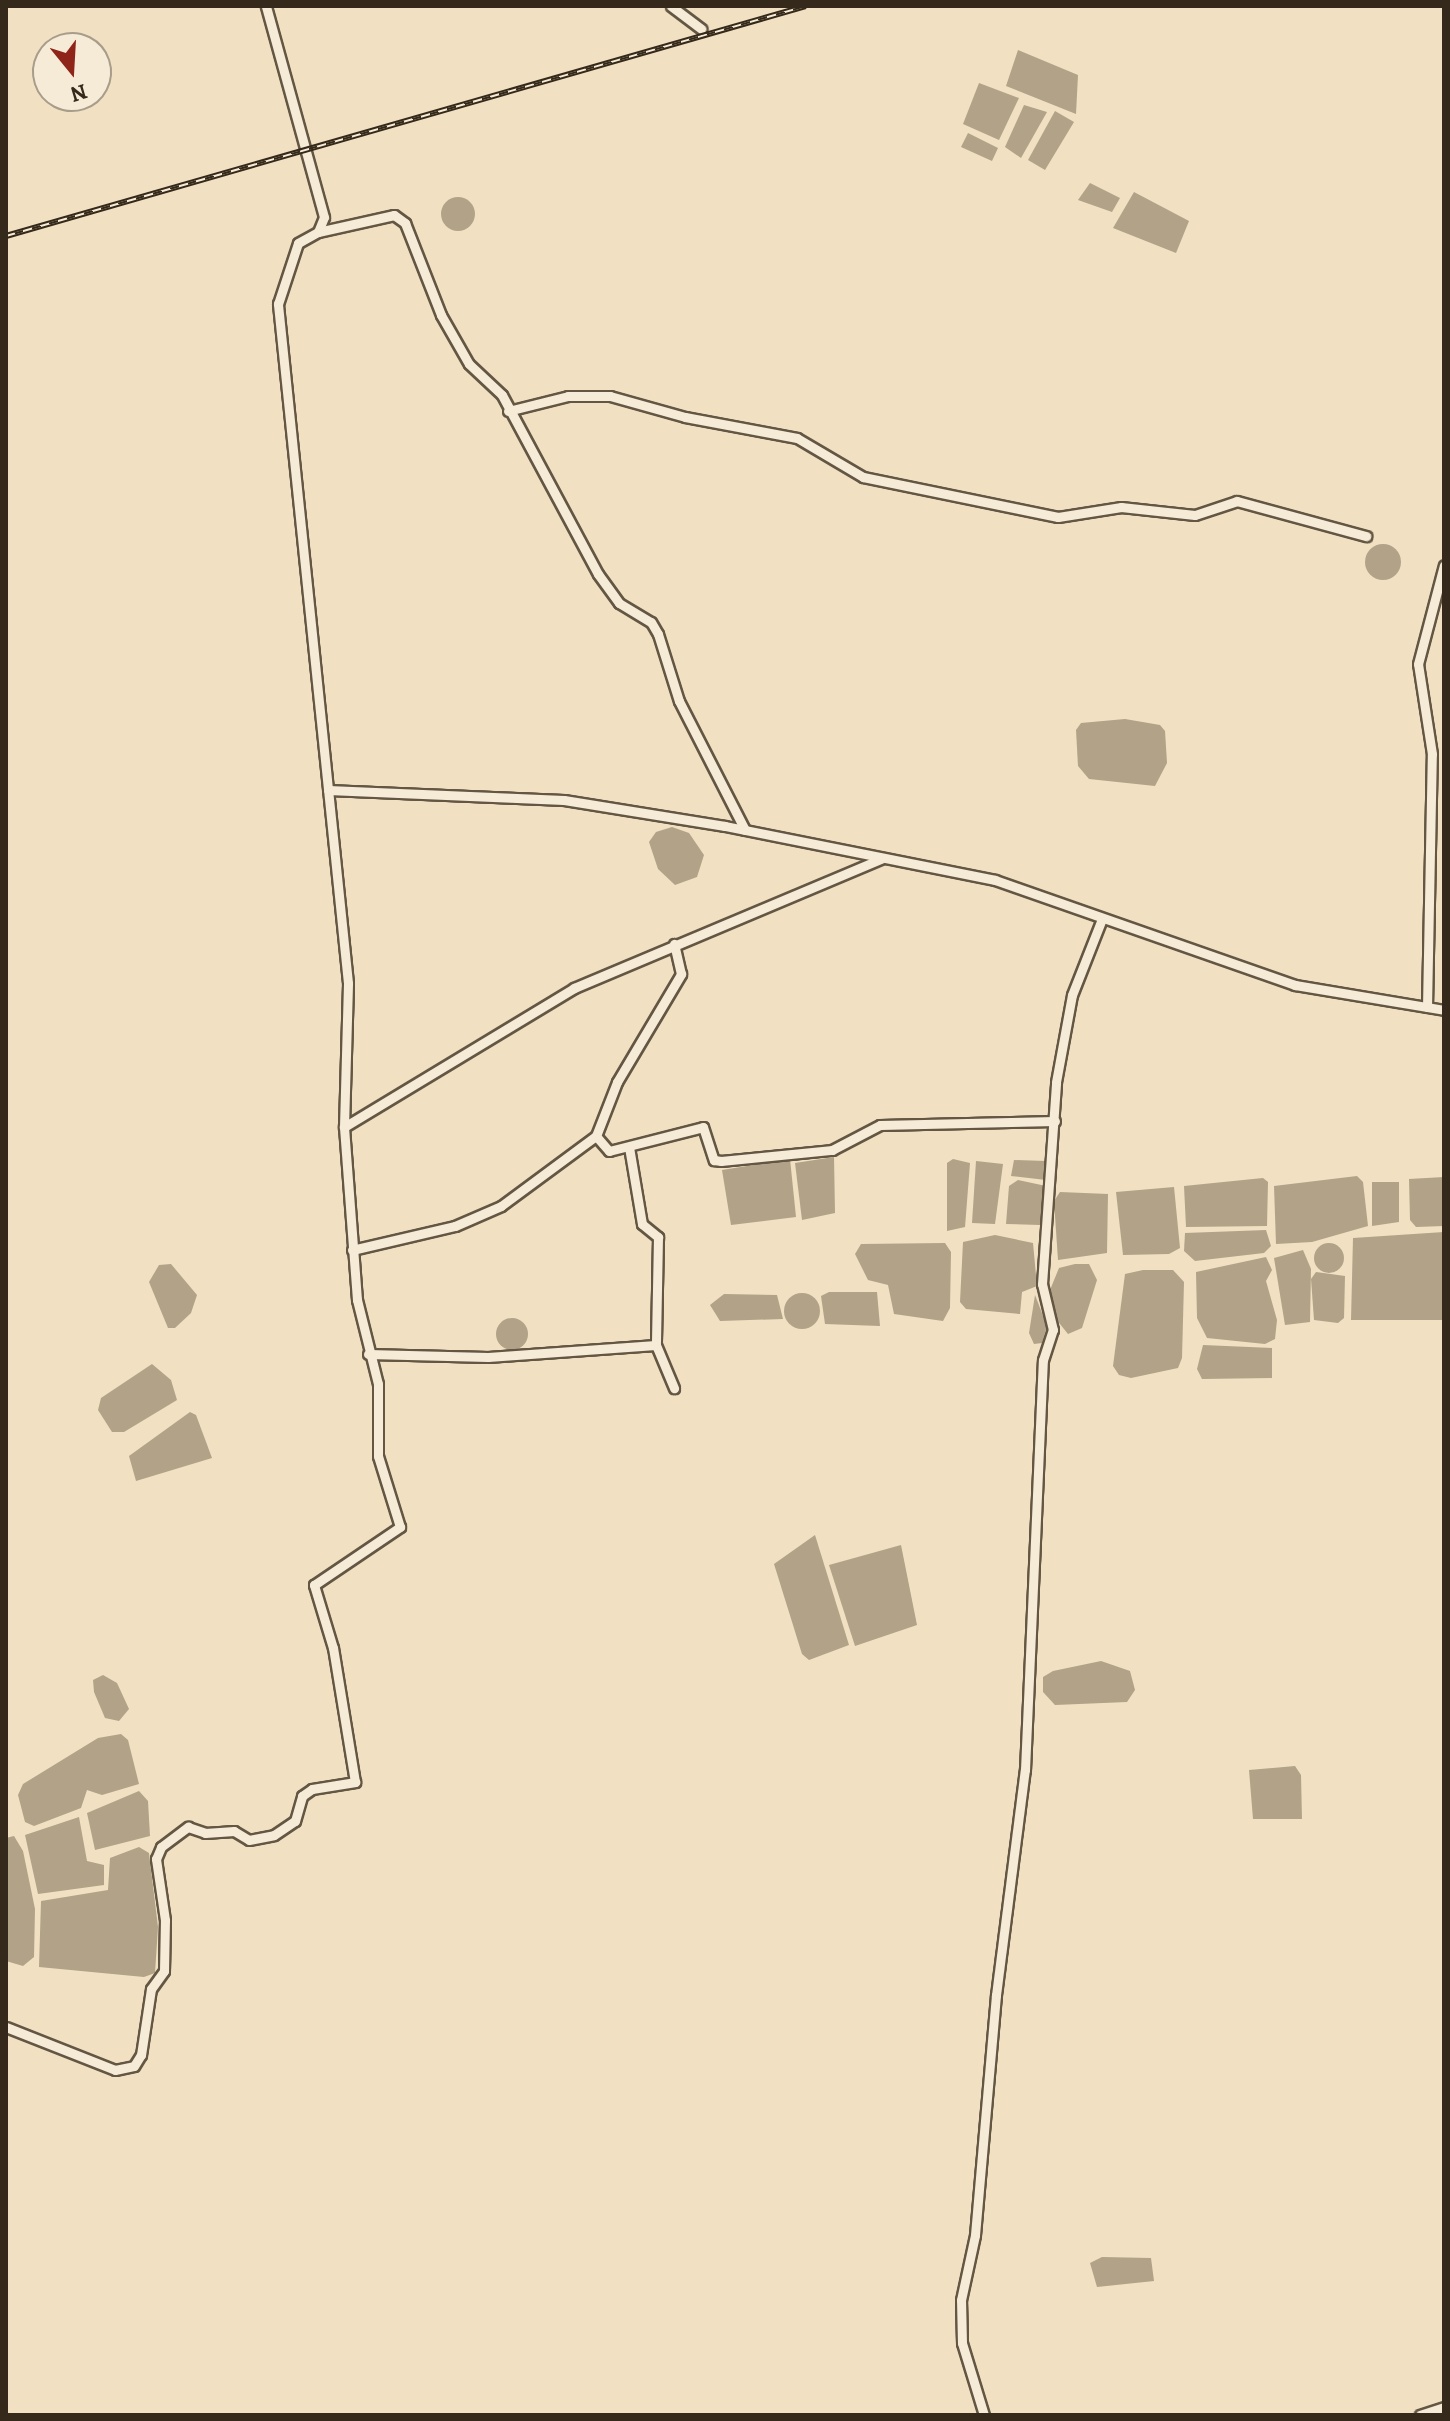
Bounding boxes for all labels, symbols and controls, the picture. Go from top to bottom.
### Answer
north arrow [32,32,112,112]
text: N [67,76,91,110]

